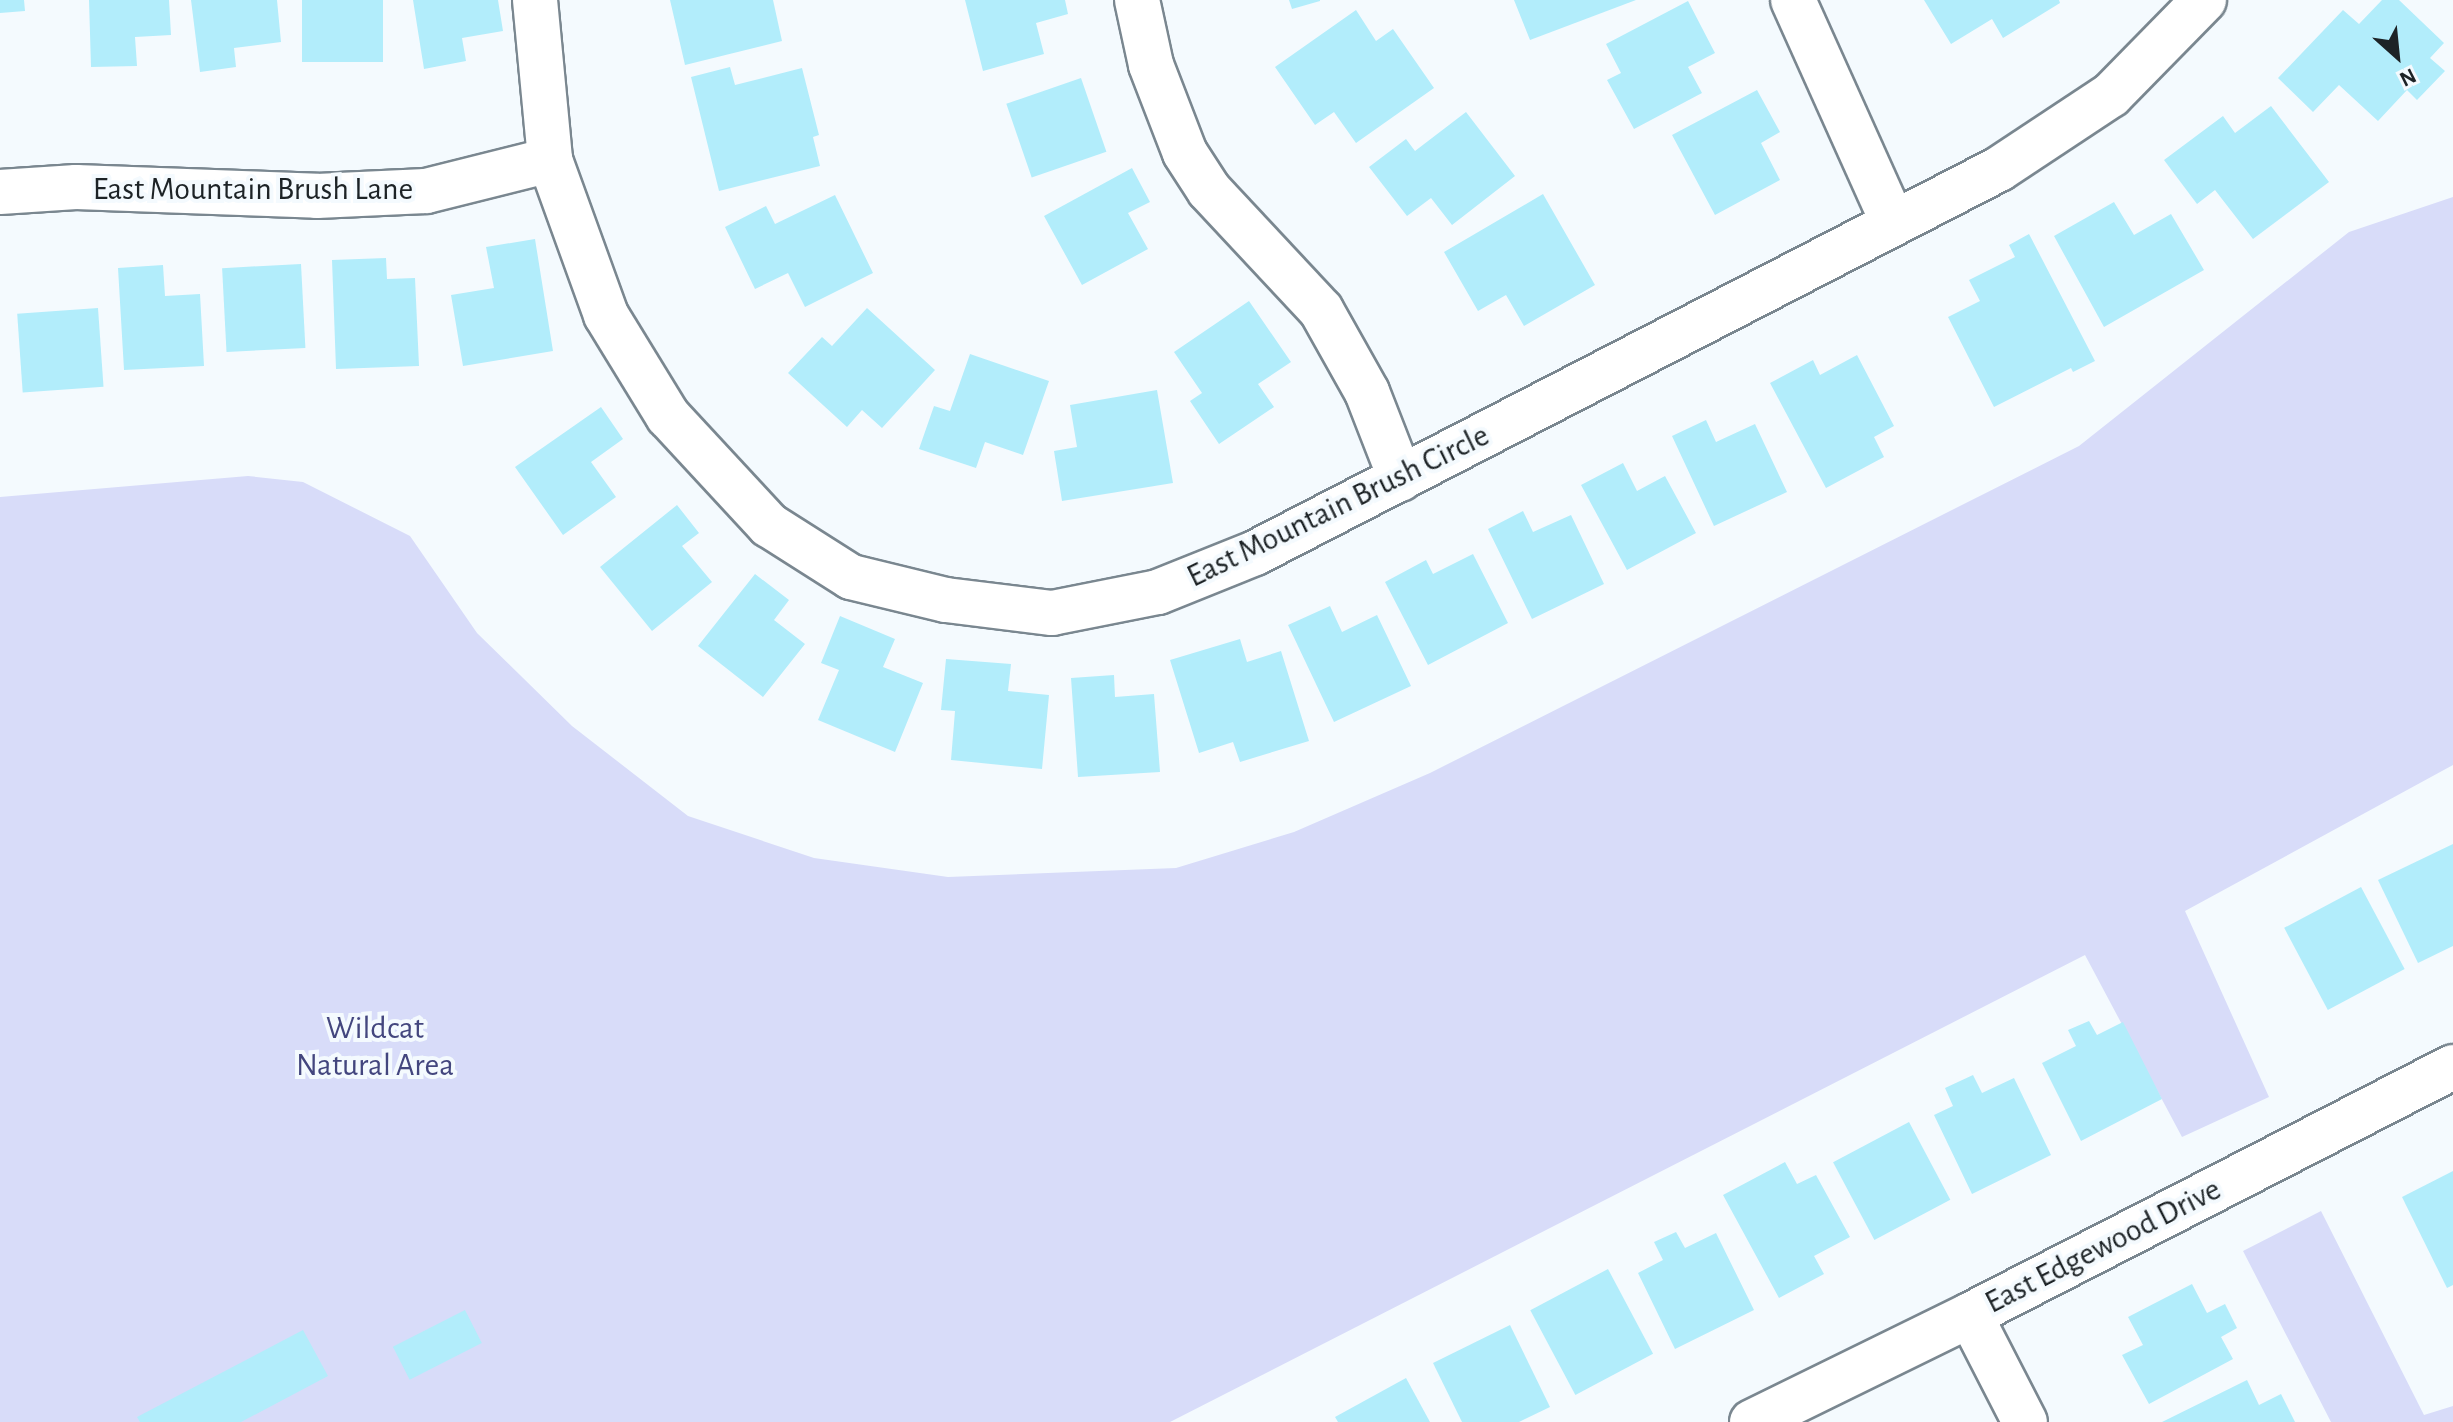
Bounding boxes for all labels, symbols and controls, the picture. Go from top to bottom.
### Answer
north arrow [2357,16,2437,96]
text: N [2396,64,2420,91]
street label: East Mountain Brush Lane [93,170,413,208]
street label: East Mountain Brush Circle [1181,416,1495,596]
park label: Wildcat Natural Area [296,1010,454,1085]
street label: East Edgewood Drive [1979,1170,2227,1322]

